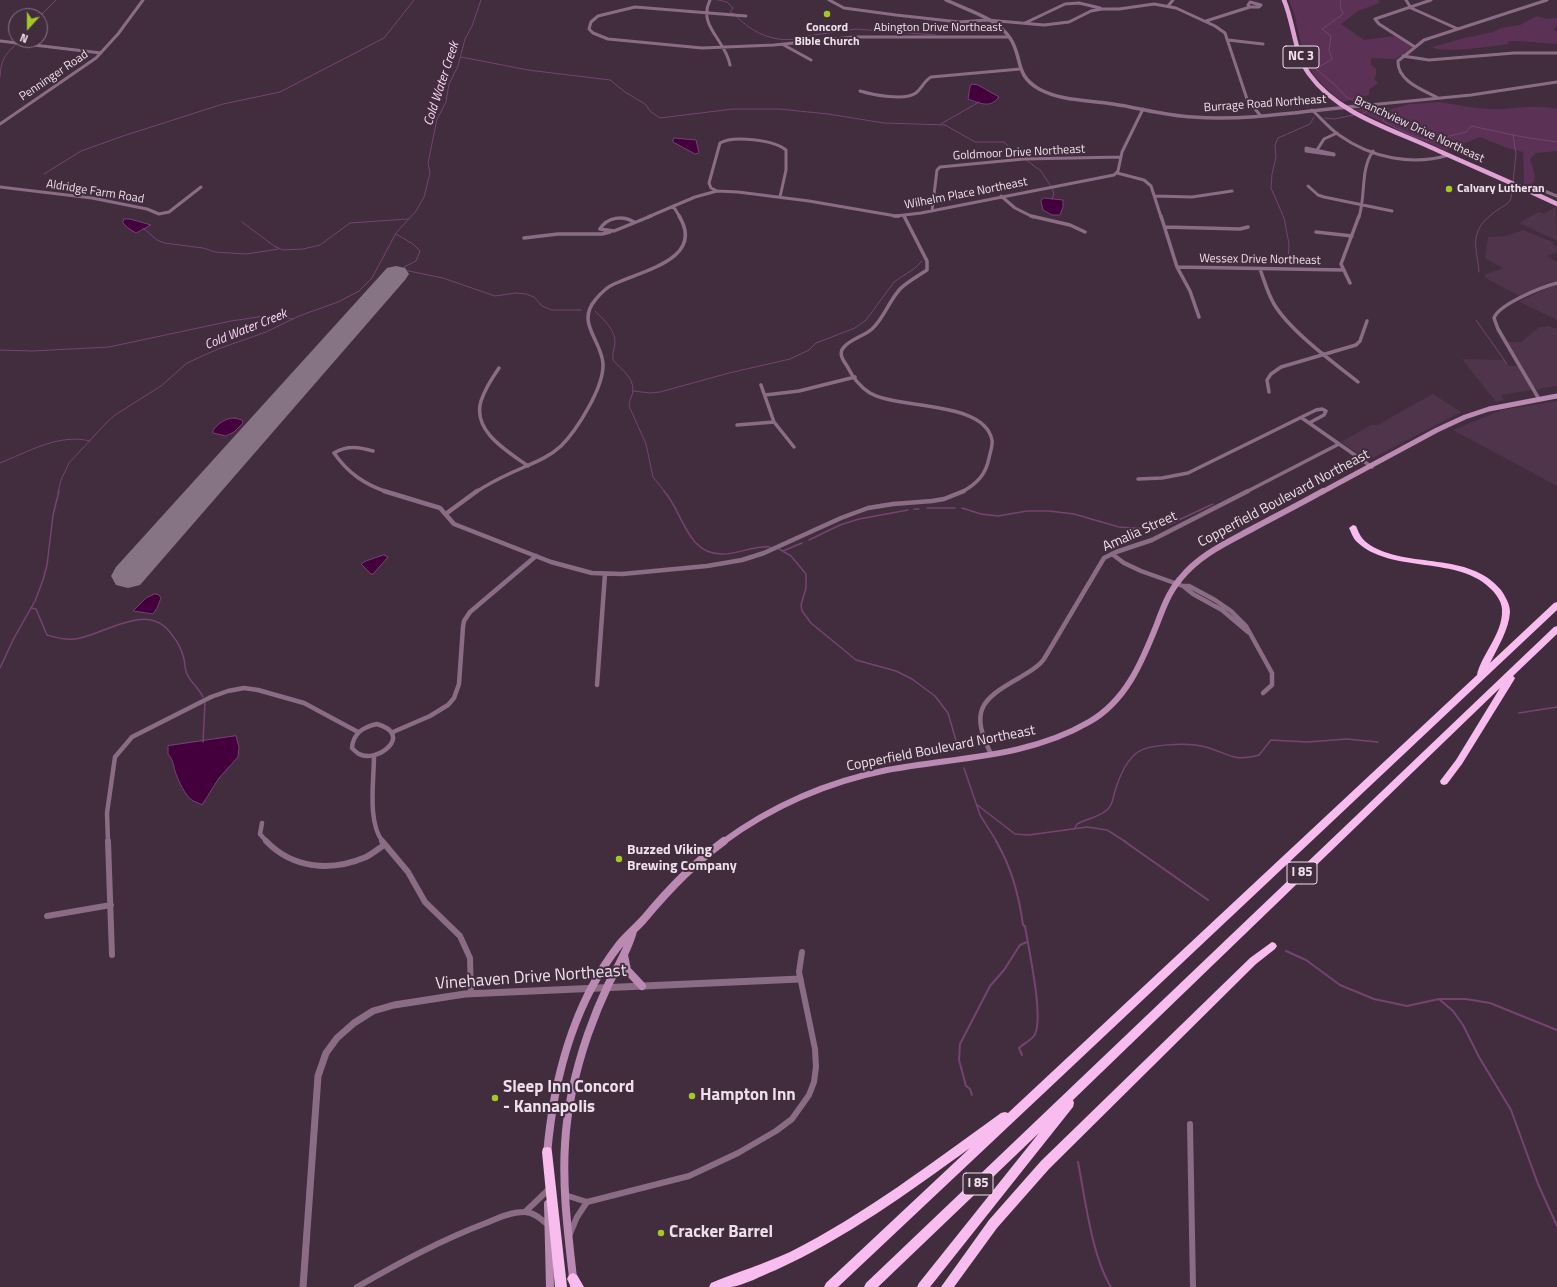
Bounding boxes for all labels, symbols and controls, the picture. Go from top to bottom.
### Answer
north arrow [8,8,48,48]
marker: Concord Bible Church [822,9,832,19]
place label: Concord Bible Church [794,21,860,49]
street label: Abington Drive Northeast [874,21,1002,35]
text: N [18,29,30,47]
water label: Cold Water Creek [421,40,463,128]
road number: NC 3 [1283,46,1319,68]
street label: Penninger Road [17,48,91,104]
street label: Burrage Road Northeast [1203,93,1327,115]
street label: Branchview Drive Northeast [1352,94,1486,166]
street label: Goldmoor Drive Northeast [953,142,1085,164]
street label: Wilhelm Place Northeast [903,175,1029,213]
street label: Aldridge Farm Road [45,177,145,207]
place label: Calvary Lutheran [1457,182,1545,196]
marker: Calvary Lutheran [1444,184,1454,194]
street label: Wessex Drive Northeast [1199,252,1321,268]
water label: Cold Water Creek [203,306,289,354]
street label: Copperfield Boulevard Northeast [1195,447,1373,551]
street label: Amalia Street [1100,508,1180,556]
street label: Copperfield Boulevard Northeast [845,722,1037,776]
place label: Buzzed Viking Brewing Company [627,843,737,876]
marker: Buzzed Viking Brewing Company [614,854,624,864]
road number: I 85 [1287,862,1317,884]
street label: Vinehaven Drive Northeast [435,961,627,995]
place label: Sleep Inn Concord - Kannapolis [503,1078,634,1118]
place label: Hampton Inn [700,1086,796,1106]
marker: Hampton Inn [687,1091,697,1101]
marker: Sleep Inn Concord - Kannapolis [490,1093,500,1103]
road number: I 85 [963,1173,993,1195]
place label: Cracker Barrel [669,1223,773,1243]
marker: Cracker Barrel [656,1228,666,1238]

